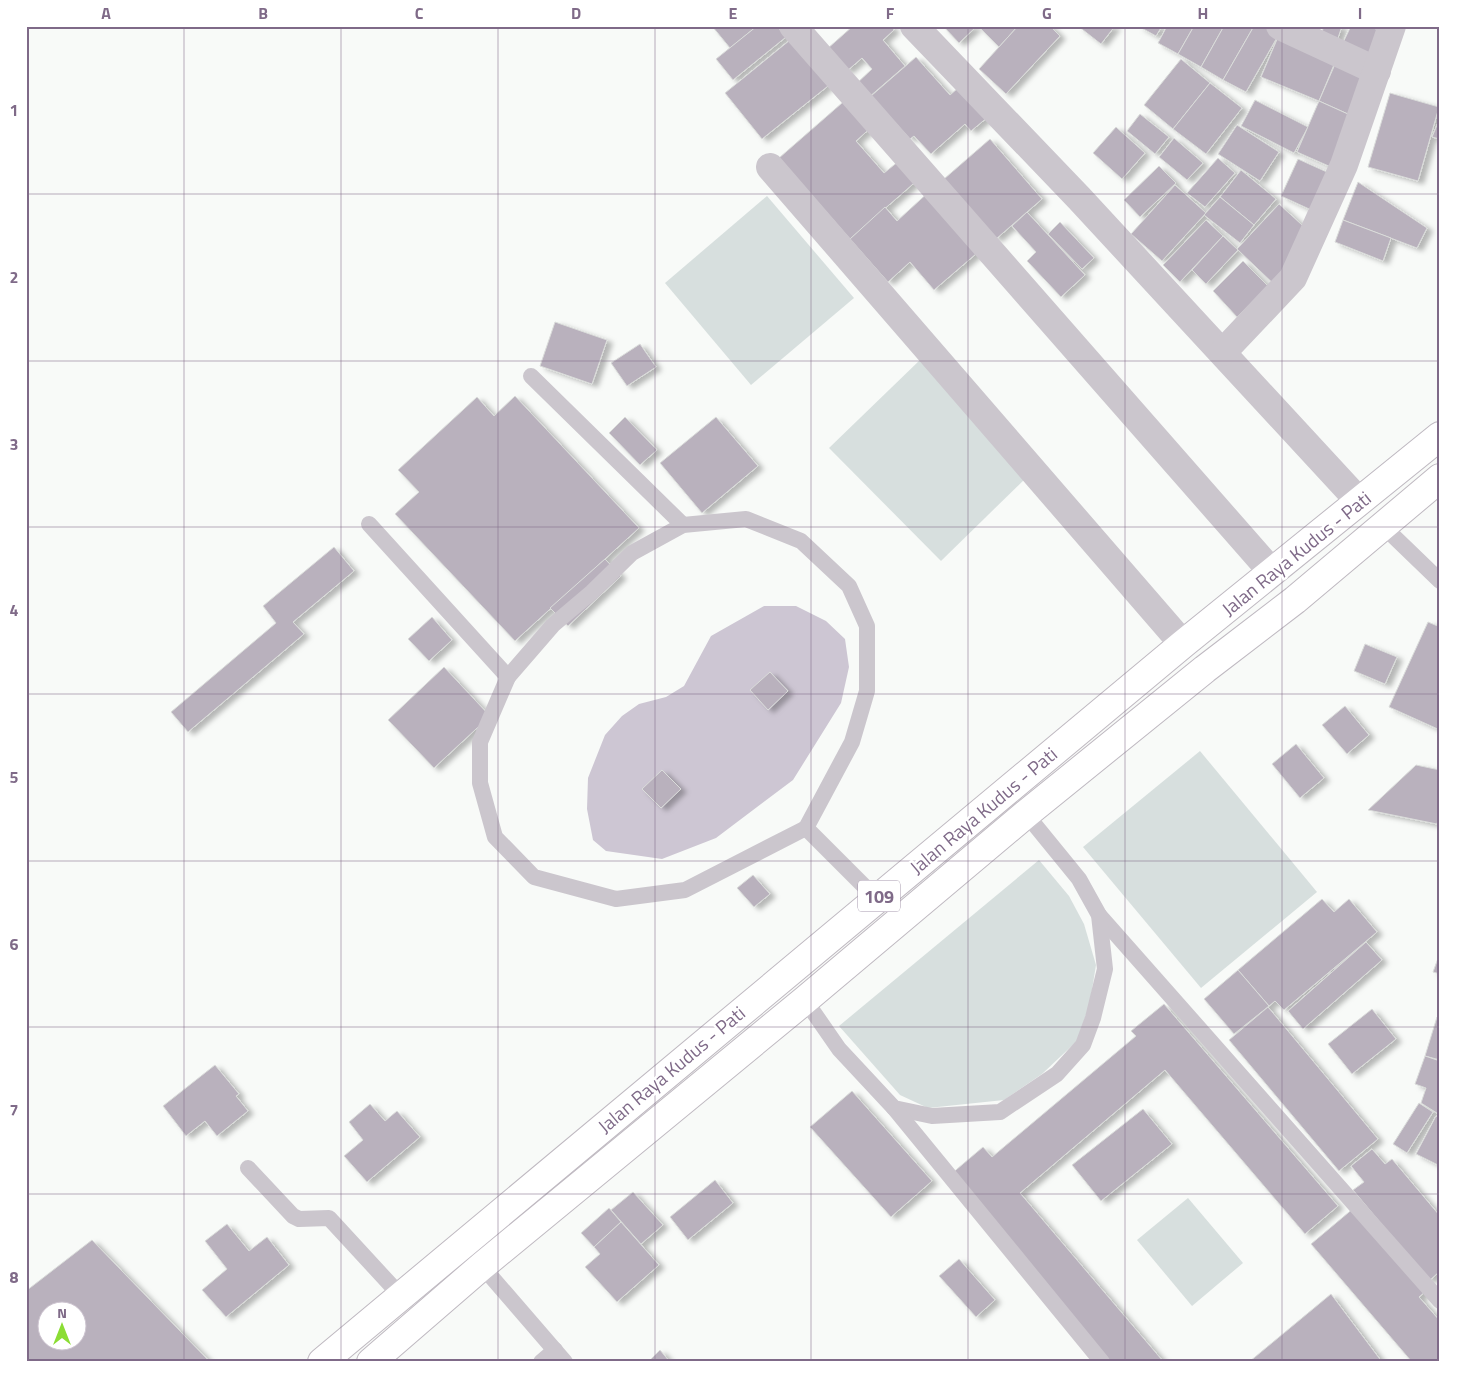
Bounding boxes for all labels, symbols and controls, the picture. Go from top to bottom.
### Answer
text: A [101,1,111,25]
text: B [258,1,268,25]
text: C [415,1,424,25]
text: D [571,1,581,25]
text: E [729,1,738,25]
text: F [886,1,895,25]
text: G [1042,1,1052,25]
text: H [1198,1,1208,25]
text: I [1358,1,1362,25]
text: 1 [10,98,18,122]
text: 2 [10,265,18,289]
text: 3 [10,432,18,456]
street label: Jalan Raya Kudus - Pati [1215,484,1377,622]
text: 4 [10,598,19,622]
street label: Jalan Raya Kudus - Pati [903,739,1063,881]
text: 5 [10,765,19,789]
road number: 109 [858,880,900,911]
text: 6 [10,932,19,956]
street label: Jalan Raya Kudus - Pati [591,998,751,1140]
text: 7 [10,1098,18,1122]
text: 8 [10,1265,19,1289]
north arrow [38,1300,88,1350]
text: N [57,1302,67,1323]

